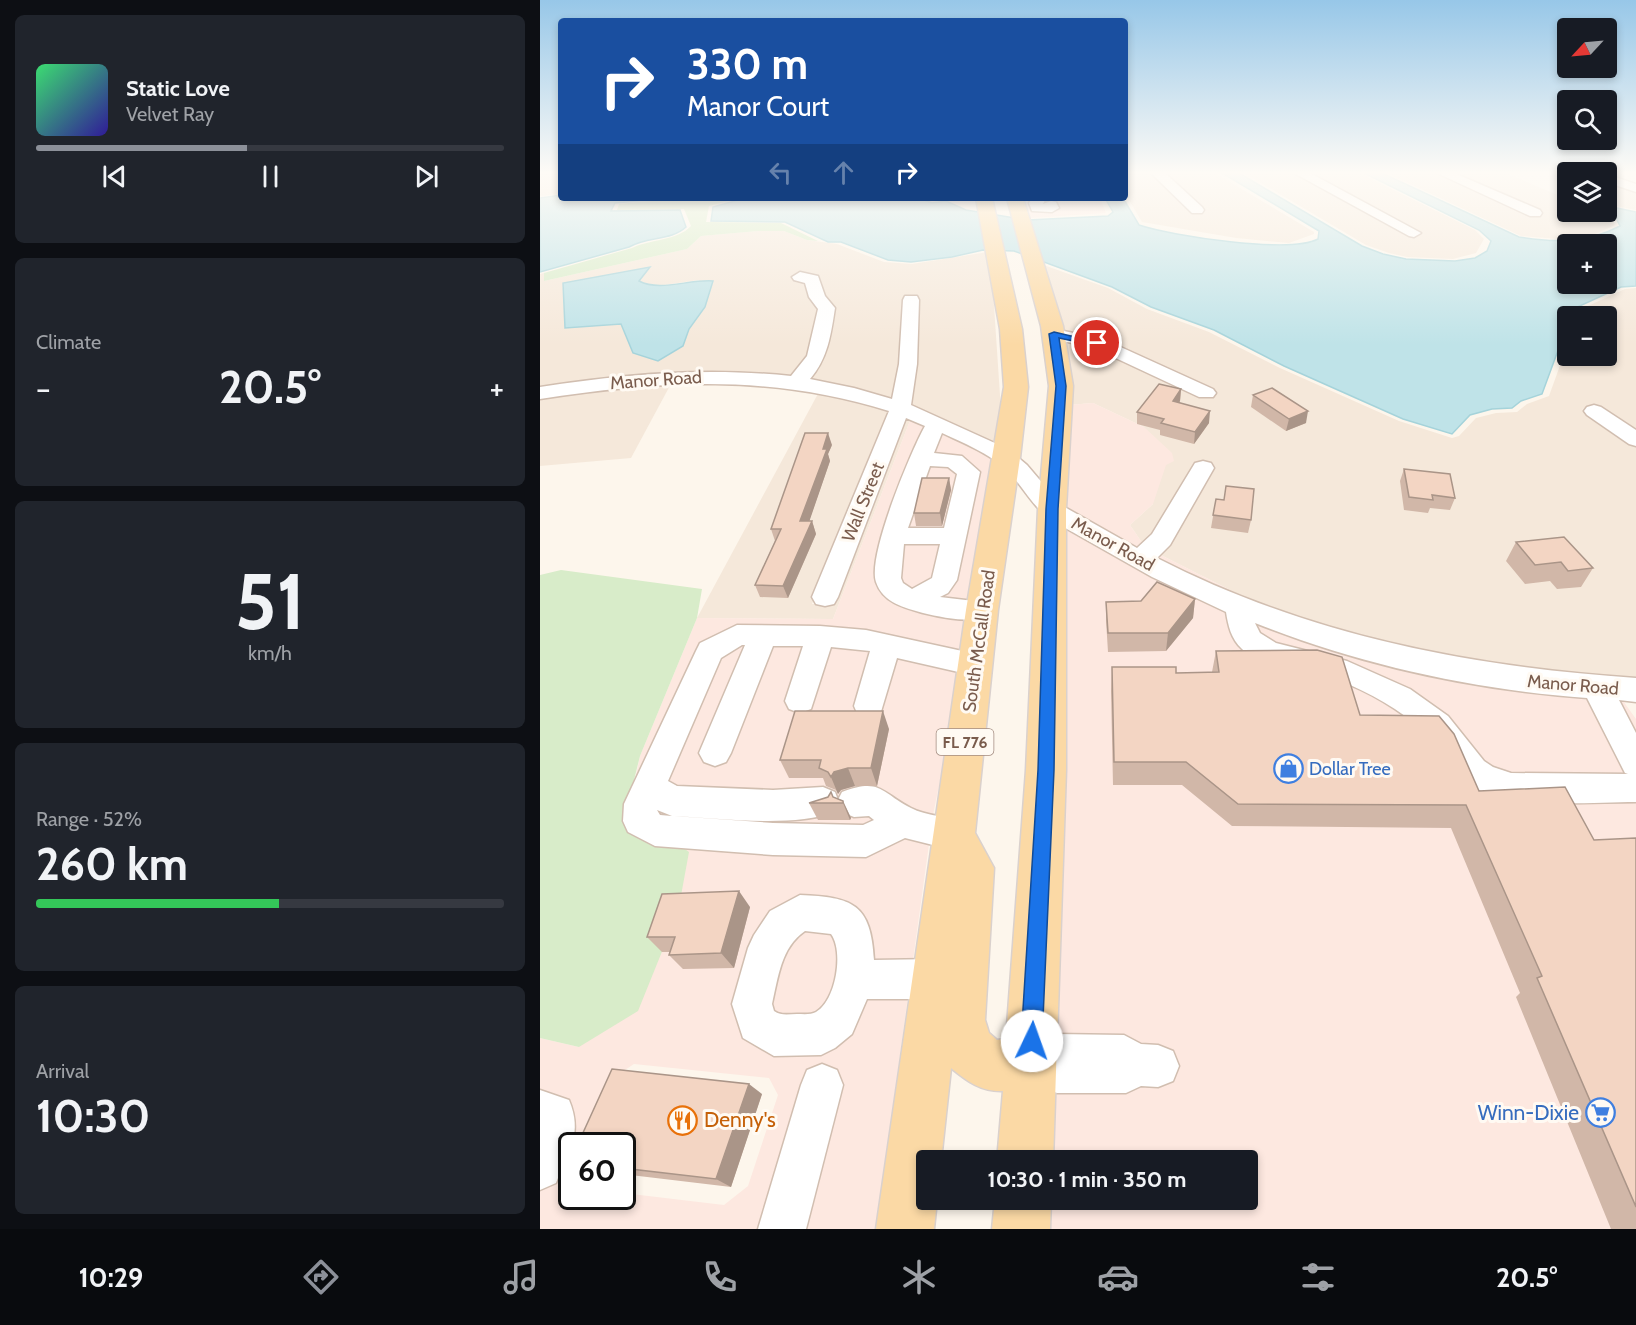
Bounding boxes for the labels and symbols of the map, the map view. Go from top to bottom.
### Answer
north arrow [1557,18,1617,78]
pin [1071,317,1122,368]
street label: Manor Road [609,366,703,394]
street label: Wall Street [837,459,889,545]
street label: Manor Road [1067,512,1159,576]
street label: South McCall Road [958,568,1000,714]
street label: Manor Road [1526,670,1620,700]
road number: FL 776 [936,729,994,755]
shop icon: Dollar Tree [1272,753,1304,785]
place label: Dollar Tree [1309,758,1391,780]
position arrow [1000,1009,1064,1073]
supermarket icon: Winn-Dixie [1584,1097,1616,1129]
place label: Winn-Dixie [1478,1100,1579,1125]
restaurant icon: Denny's [667,1104,699,1136]
place label: Denny's [704,1107,776,1132]
speed limit sign: 60 [558,1132,636,1210]

